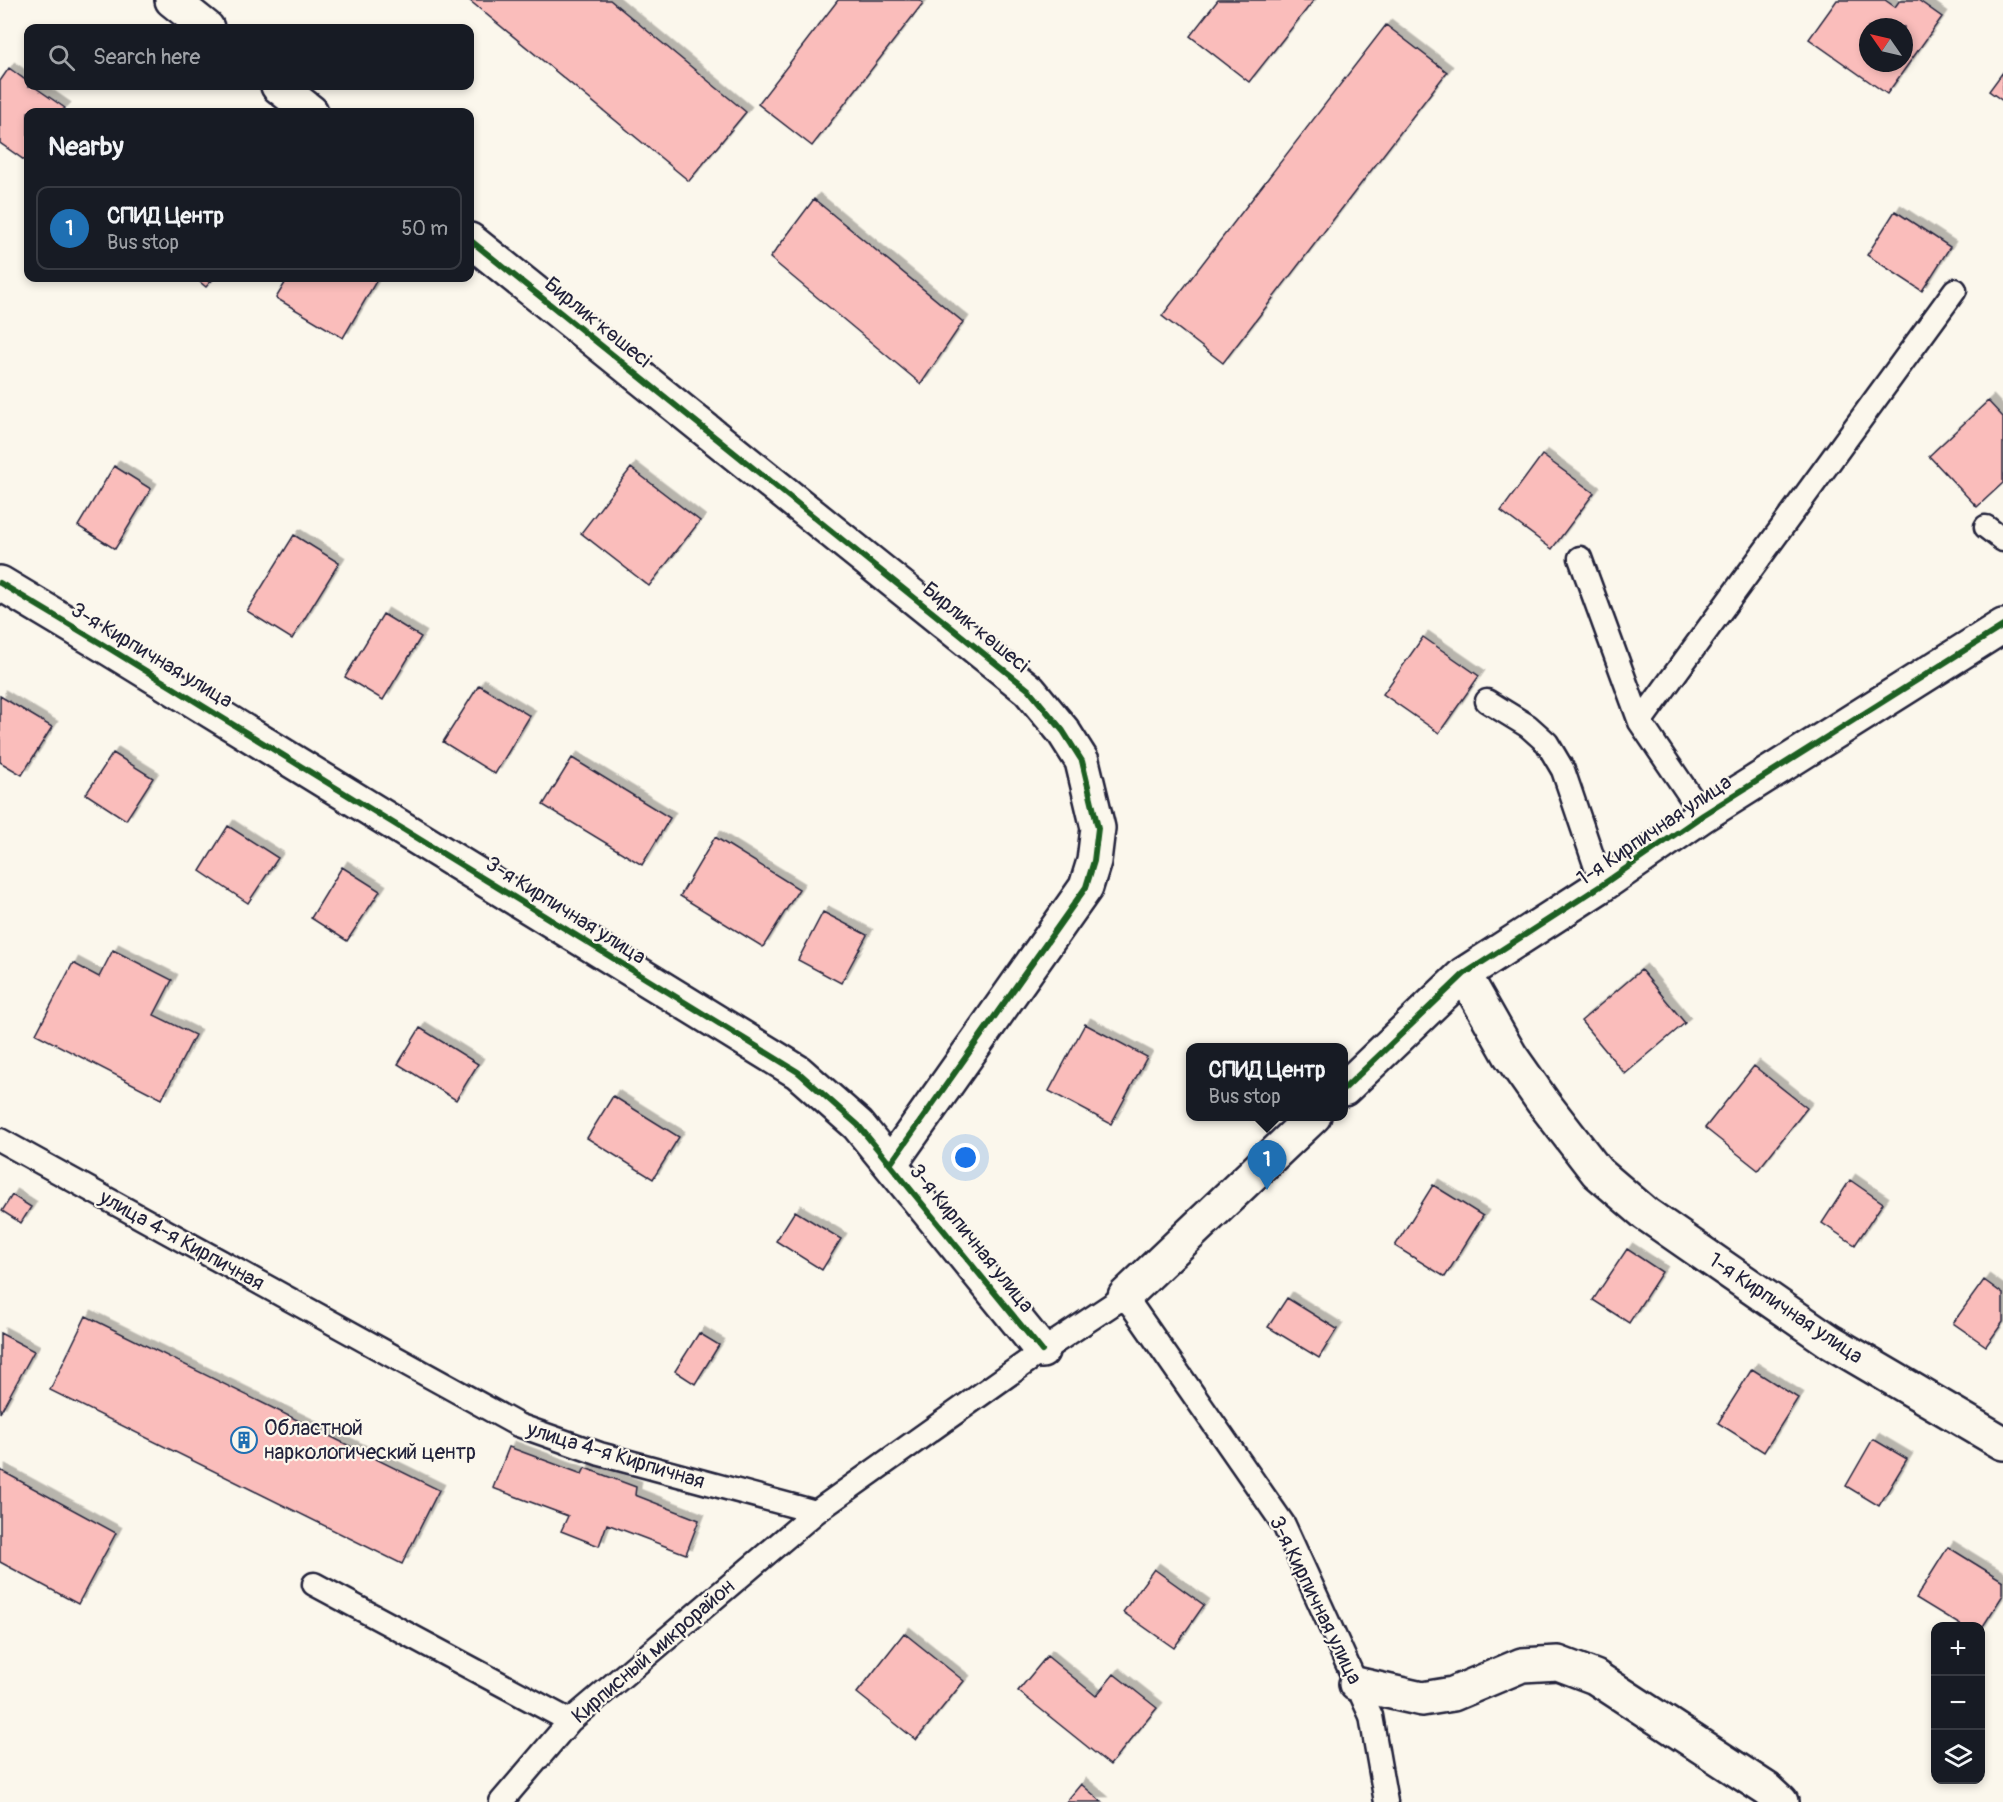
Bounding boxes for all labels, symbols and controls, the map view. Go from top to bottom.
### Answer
north arrow [1859,18,1913,72]
search box [24,24,474,90]
icon: search [45,41,78,74]
text: Search here [93,43,200,71]
text: Nearby [48,131,124,163]
text: СПИД Центр [107,202,224,230]
text: 1 [66,216,73,241]
text: 50 m [401,216,448,241]
text: Bus stop [107,230,179,255]
street label: Бирлик көшесі [539,271,657,374]
street label: Бирлик көшесі [917,576,1035,679]
street label: 3-я Кирпичная улица [66,596,238,714]
street label: 1-я Кирпичная улица [1572,769,1737,892]
street label: 3-я Кирпичная улица [481,850,651,971]
popup [1186,1043,1348,1121]
text: СПИД Центр [1209,1056,1325,1084]
text: Bus stop [1209,1084,1281,1109]
pin: 1 [1248,1140,1286,1190]
your location [951,1143,980,1172]
street label: 3-я Кирпичная улица [903,1158,1040,1318]
street label: улица 4-я Кирпичная [94,1183,269,1297]
street label: 1-я Кирпичная улица [1703,1247,1868,1370]
place label: Областной наркологический центр [264,1415,476,1466]
street label: улица 4-я Кирпичная [523,1415,708,1495]
building icon: Областной наркологический центр [229,1425,259,1455]
street label: 3-я Кирпичная улица [1263,1512,1368,1689]
street label: Кирписный микрорайон [566,1573,740,1730]
map controls [1931,1622,1985,1784]
button: + [1931,1622,1985,1676]
button: − [1931,1676,1985,1730]
button: layers [1931,1730,1985,1784]

